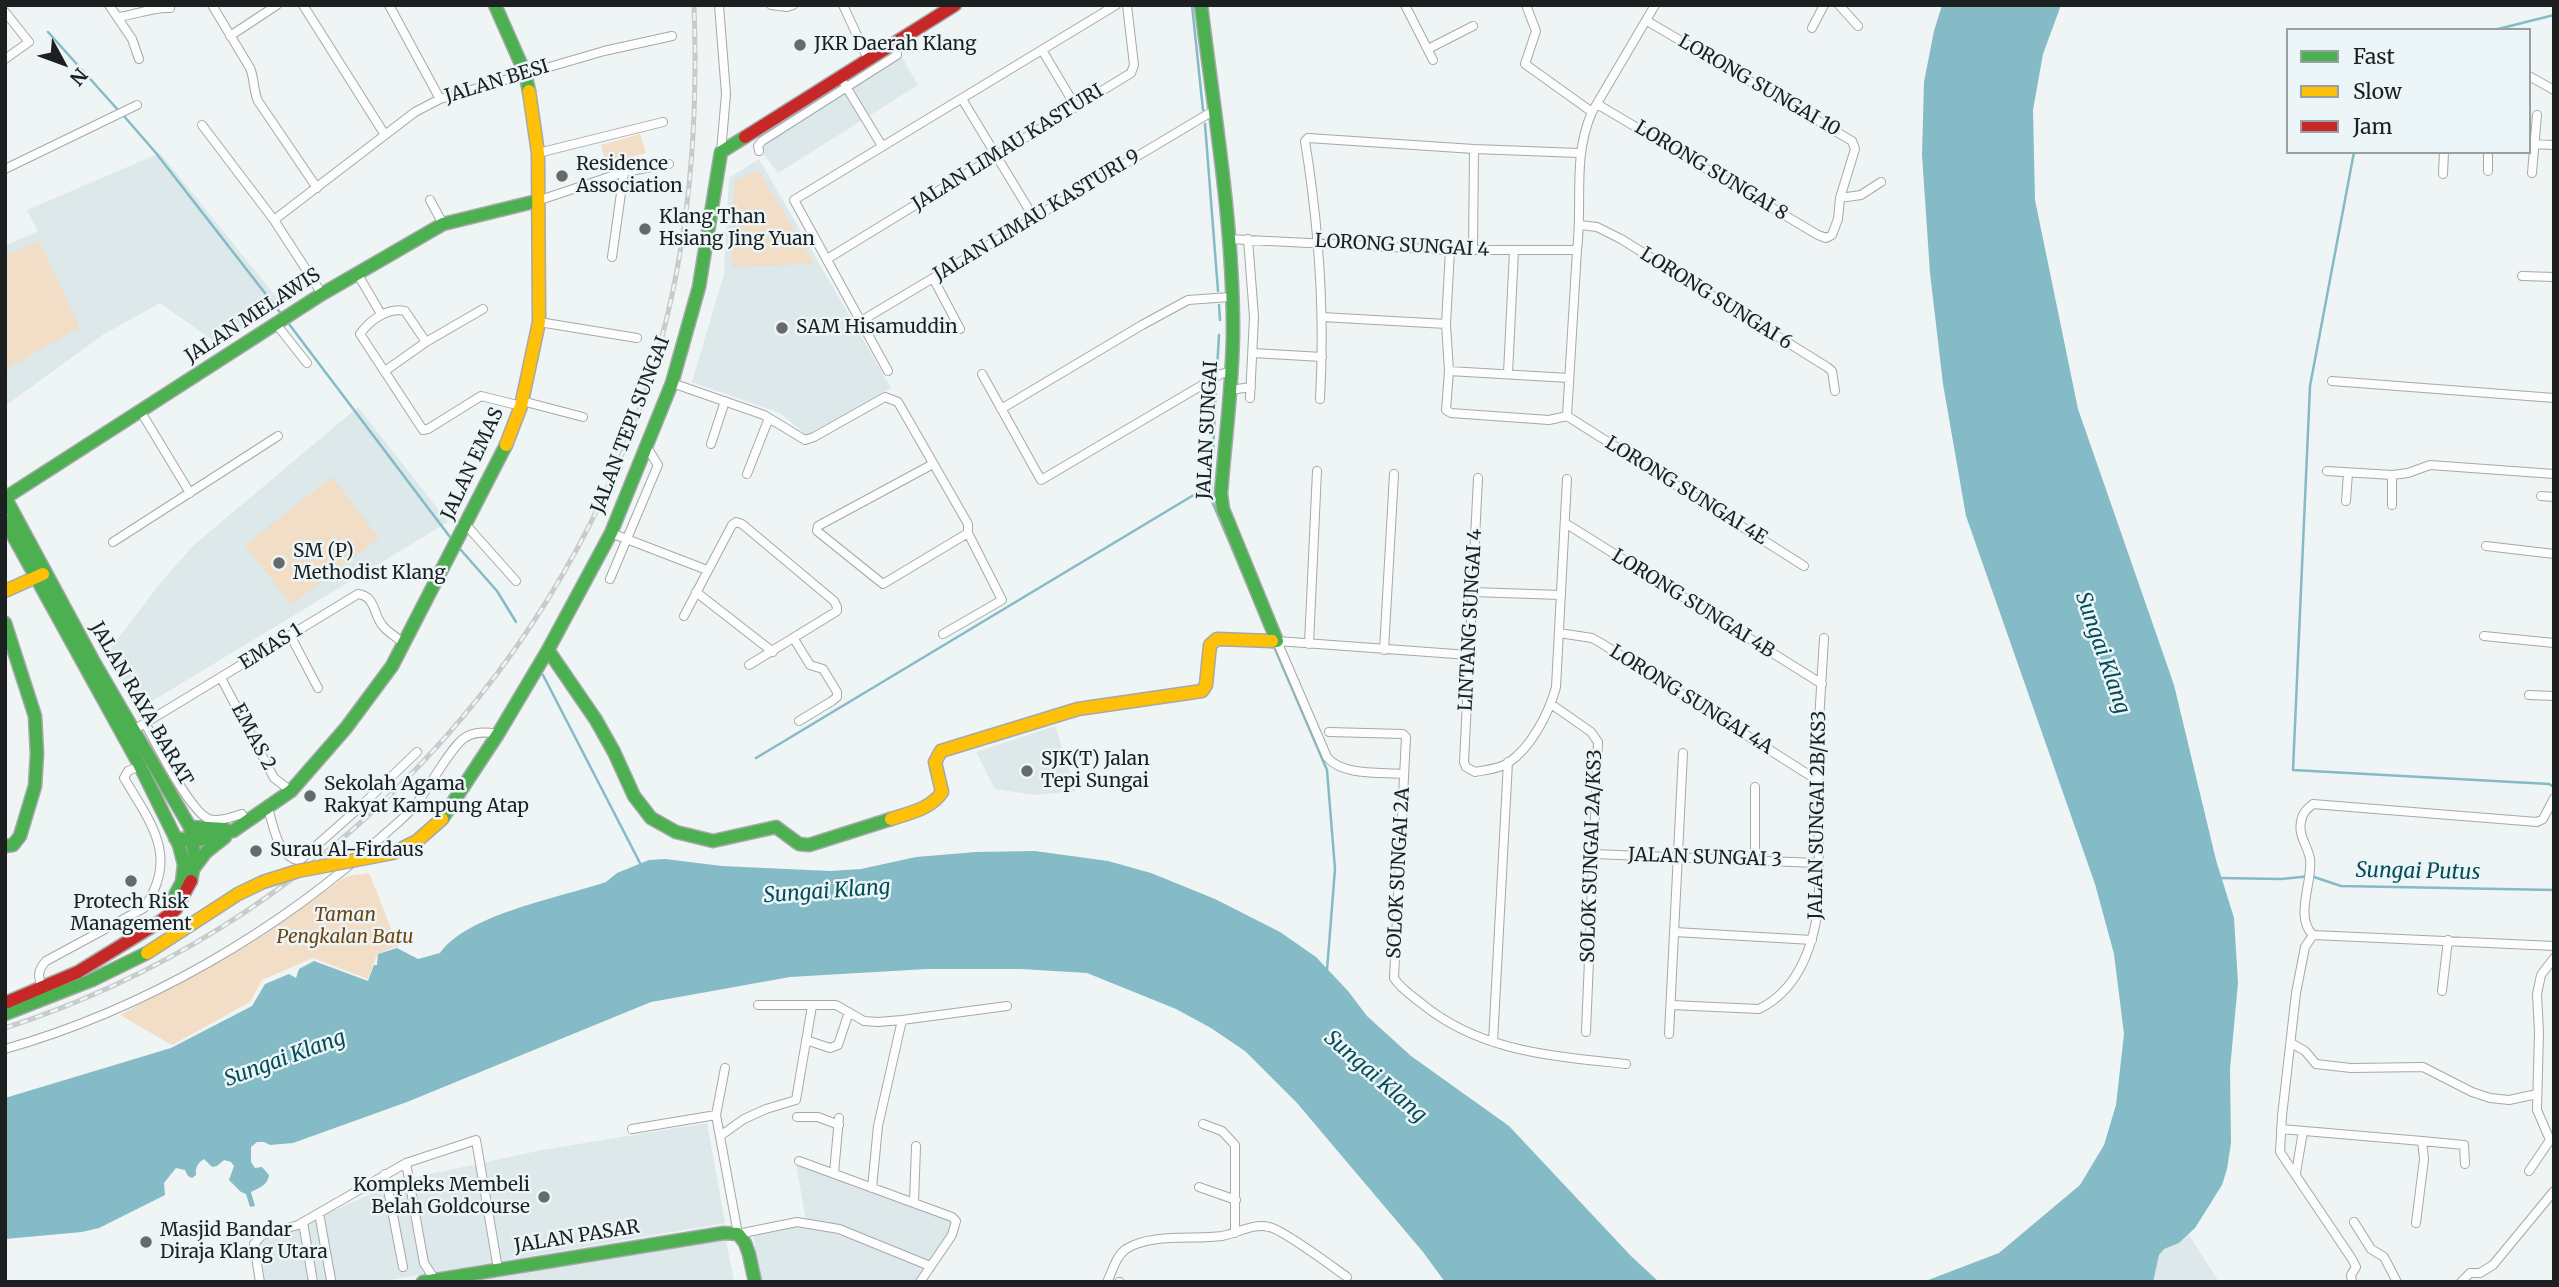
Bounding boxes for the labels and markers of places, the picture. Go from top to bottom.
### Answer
place label: JKR Daerah Klang [814,34,976,56]
marker: JKR Daerah Klang [792,37,808,53]
place label: Residence Association [576,154,683,198]
marker: Residence Association [554,168,570,184]
place label: Klang Than Hsiang Jing Yuan [659,207,815,251]
marker: Klang Than Hsiang Jing Yuan [637,221,653,237]
place label: SAM Hisamuddin [796,317,958,339]
marker: SAM Hisamuddin [774,320,790,336]
place label: SM (P) Methodist Klang [293,541,446,585]
marker: SM (P) Methodist Klang [271,555,287,571]
place label: SJK(T) Jalan Tepi Sungai [1041,749,1150,793]
marker: SJK(T) Jalan Tepi Sungai [1019,763,1035,779]
place label: Sekolah Agama Rakyat Kampung Atap [324,774,529,818]
marker: Sekolah Agama Rakyat Kampung Atap [302,788,318,804]
place label: Surau Al-Firdaus [270,840,424,862]
marker: Surau Al-Firdaus [248,843,264,859]
marker: Protech Risk Management [123,873,139,889]
place label: Protech Risk Management [70,892,192,936]
place label: Kompleks Membeli Belah Goldcourse [353,1175,530,1219]
marker: Kompleks Membeli Belah Goldcourse [536,1189,552,1205]
place label: Masjid Bandar Diraja Klang Utara [160,1220,328,1264]
marker: Masjid Bandar Diraja Klang Utara [138,1234,154,1250]

